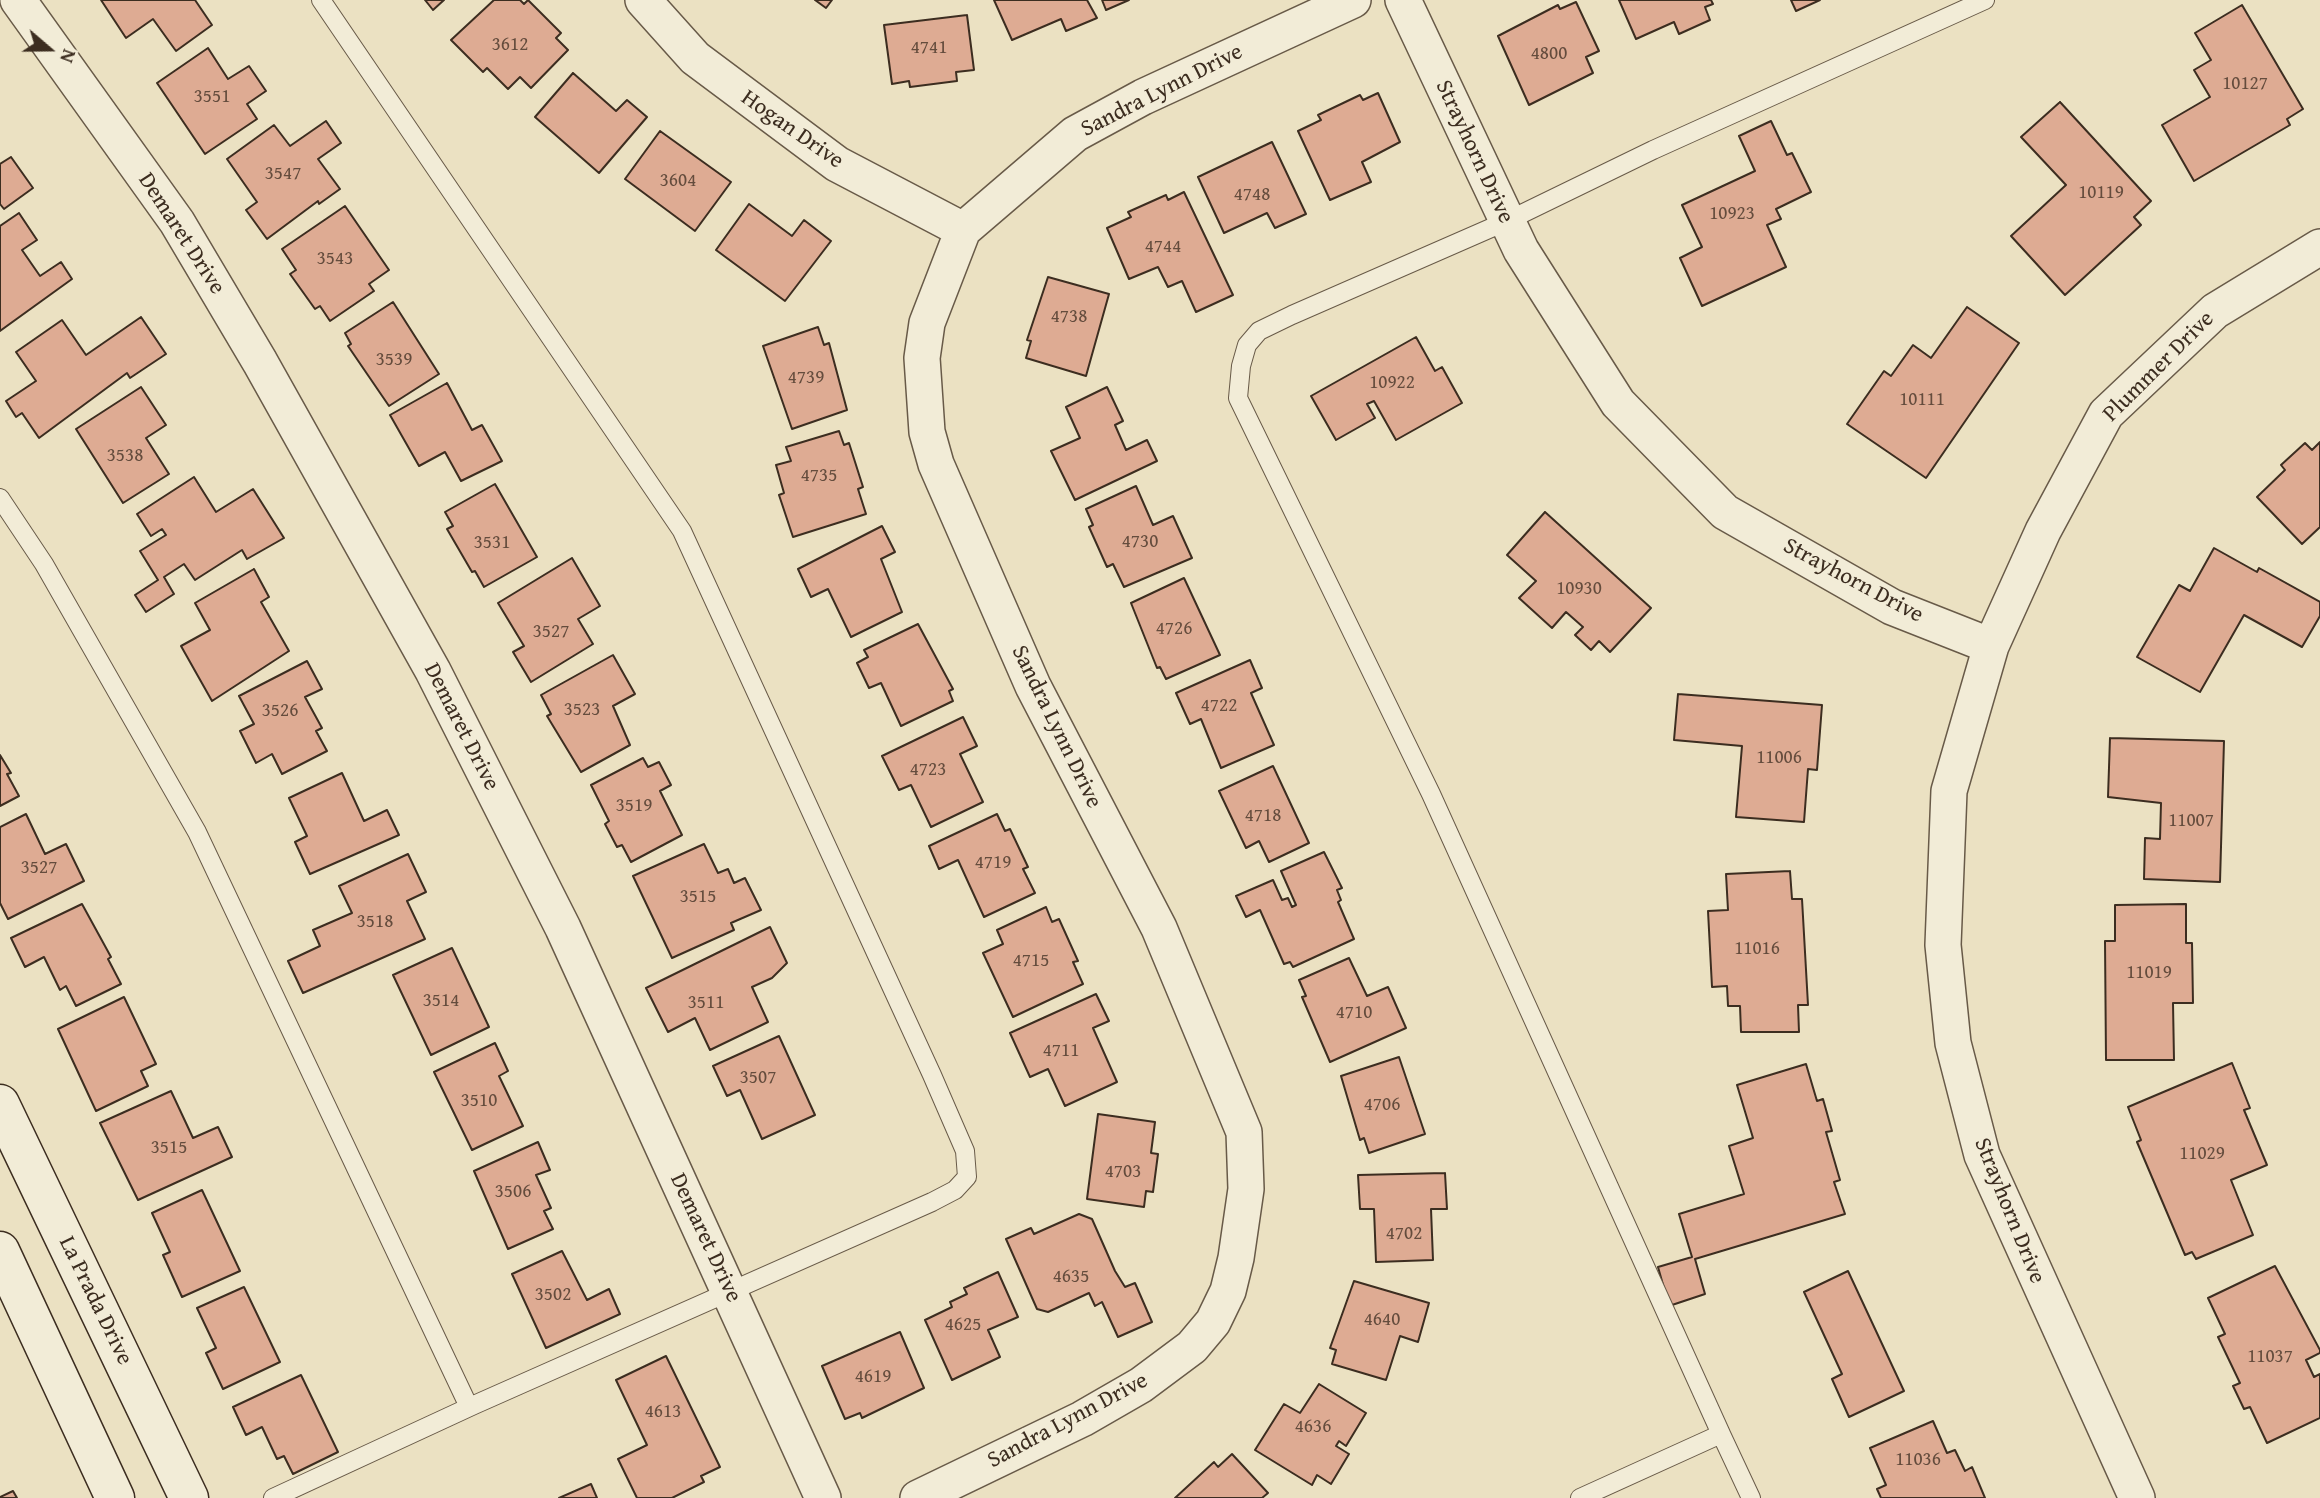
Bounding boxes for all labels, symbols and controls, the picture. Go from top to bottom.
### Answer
north arrow [14,14,84,84]
house number: 3612 [492,34,528,56]
house number: 4741 [911,37,947,59]
street label: Sandra Lynn Drive [1077,38,1247,144]
house number: 4800 [1531,43,1567,65]
text: N [53,45,84,67]
house number: 10127 [2222,73,2268,95]
street label: Strayhorn Drive [1429,76,1519,228]
street label: Hogan Drive [735,85,849,175]
house number: 3551 [194,86,230,108]
house number: 3547 [265,163,301,185]
street label: Demaret Drive [132,168,230,300]
house number: 3604 [660,170,696,192]
house number: 10119 [2078,182,2124,204]
house number: 4748 [1234,184,1270,206]
house number: 10923 [1709,203,1755,225]
house number: 4744 [1145,236,1181,258]
house number: 3543 [317,248,353,270]
house number: 4738 [1051,306,1087,328]
street label: Plummer Drive [2098,306,2220,428]
house number: 3539 [376,349,412,371]
house number: 4739 [788,367,824,389]
house number: 10922 [1369,372,1415,394]
house number: 10111 [1899,389,1945,411]
house number: 3538 [107,445,143,467]
house number: 4735 [801,465,837,487]
house number: 4730 [1122,531,1158,553]
house number: 3531 [474,532,510,554]
street label: Strayhorn Drive [1778,533,1928,629]
house number: 10930 [1556,578,1602,600]
house number: 4726 [1156,618,1192,640]
house number: 3527 [533,621,569,643]
street label: Sandra Lynn Drive [1005,641,1107,813]
street label: Demaret Drive [417,659,505,795]
house number: 4722 [1201,695,1237,717]
house number: 3523 [564,699,600,721]
house number: 3526 [262,700,298,722]
house number: 11006 [1756,747,1802,769]
house number: 4723 [910,759,946,781]
house number: 3519 [616,795,652,817]
house number: 4718 [1245,805,1281,827]
house number: 11007 [2168,810,2214,832]
house number: 4719 [975,852,1011,874]
house number: 3527 [21,857,57,879]
house number: 3515 [680,886,716,908]
house number: 3518 [357,911,393,933]
house number: 11016 [1734,938,1780,960]
house number: 4715 [1013,950,1049,972]
house number: 11019 [2126,962,2172,984]
house number: 3514 [423,990,459,1012]
house number: 3511 [688,992,724,1014]
house number: 4710 [1336,1002,1372,1024]
house number: 4711 [1043,1040,1079,1062]
house number: 3507 [740,1067,776,1089]
house number: 3510 [461,1090,497,1112]
house number: 4706 [1364,1094,1400,1116]
street label: Strayhorn Drive [1967,1134,2051,1288]
house number: 3515 [151,1137,187,1159]
house number: 11029 [2179,1143,2225,1165]
house number: 4703 [1105,1161,1141,1183]
street label: Demaret Drive [663,1169,747,1307]
house number: 3506 [495,1181,531,1203]
house number: 4702 [1386,1223,1422,1245]
street label: La Prada Drive [52,1232,138,1370]
house number: 4635 [1053,1266,1089,1288]
house number: 3502 [535,1284,571,1306]
house number: 4640 [1364,1309,1400,1331]
house number: 4625 [945,1314,981,1336]
house number: 11037 [2247,1346,2293,1368]
house number: 4619 [855,1366,891,1388]
street label: Sandra Lynn Drive [983,1367,1153,1475]
house number: 4613 [645,1401,681,1423]
house number: 4636 [1295,1416,1331,1438]
house number: 11036 [1895,1449,1941,1471]

